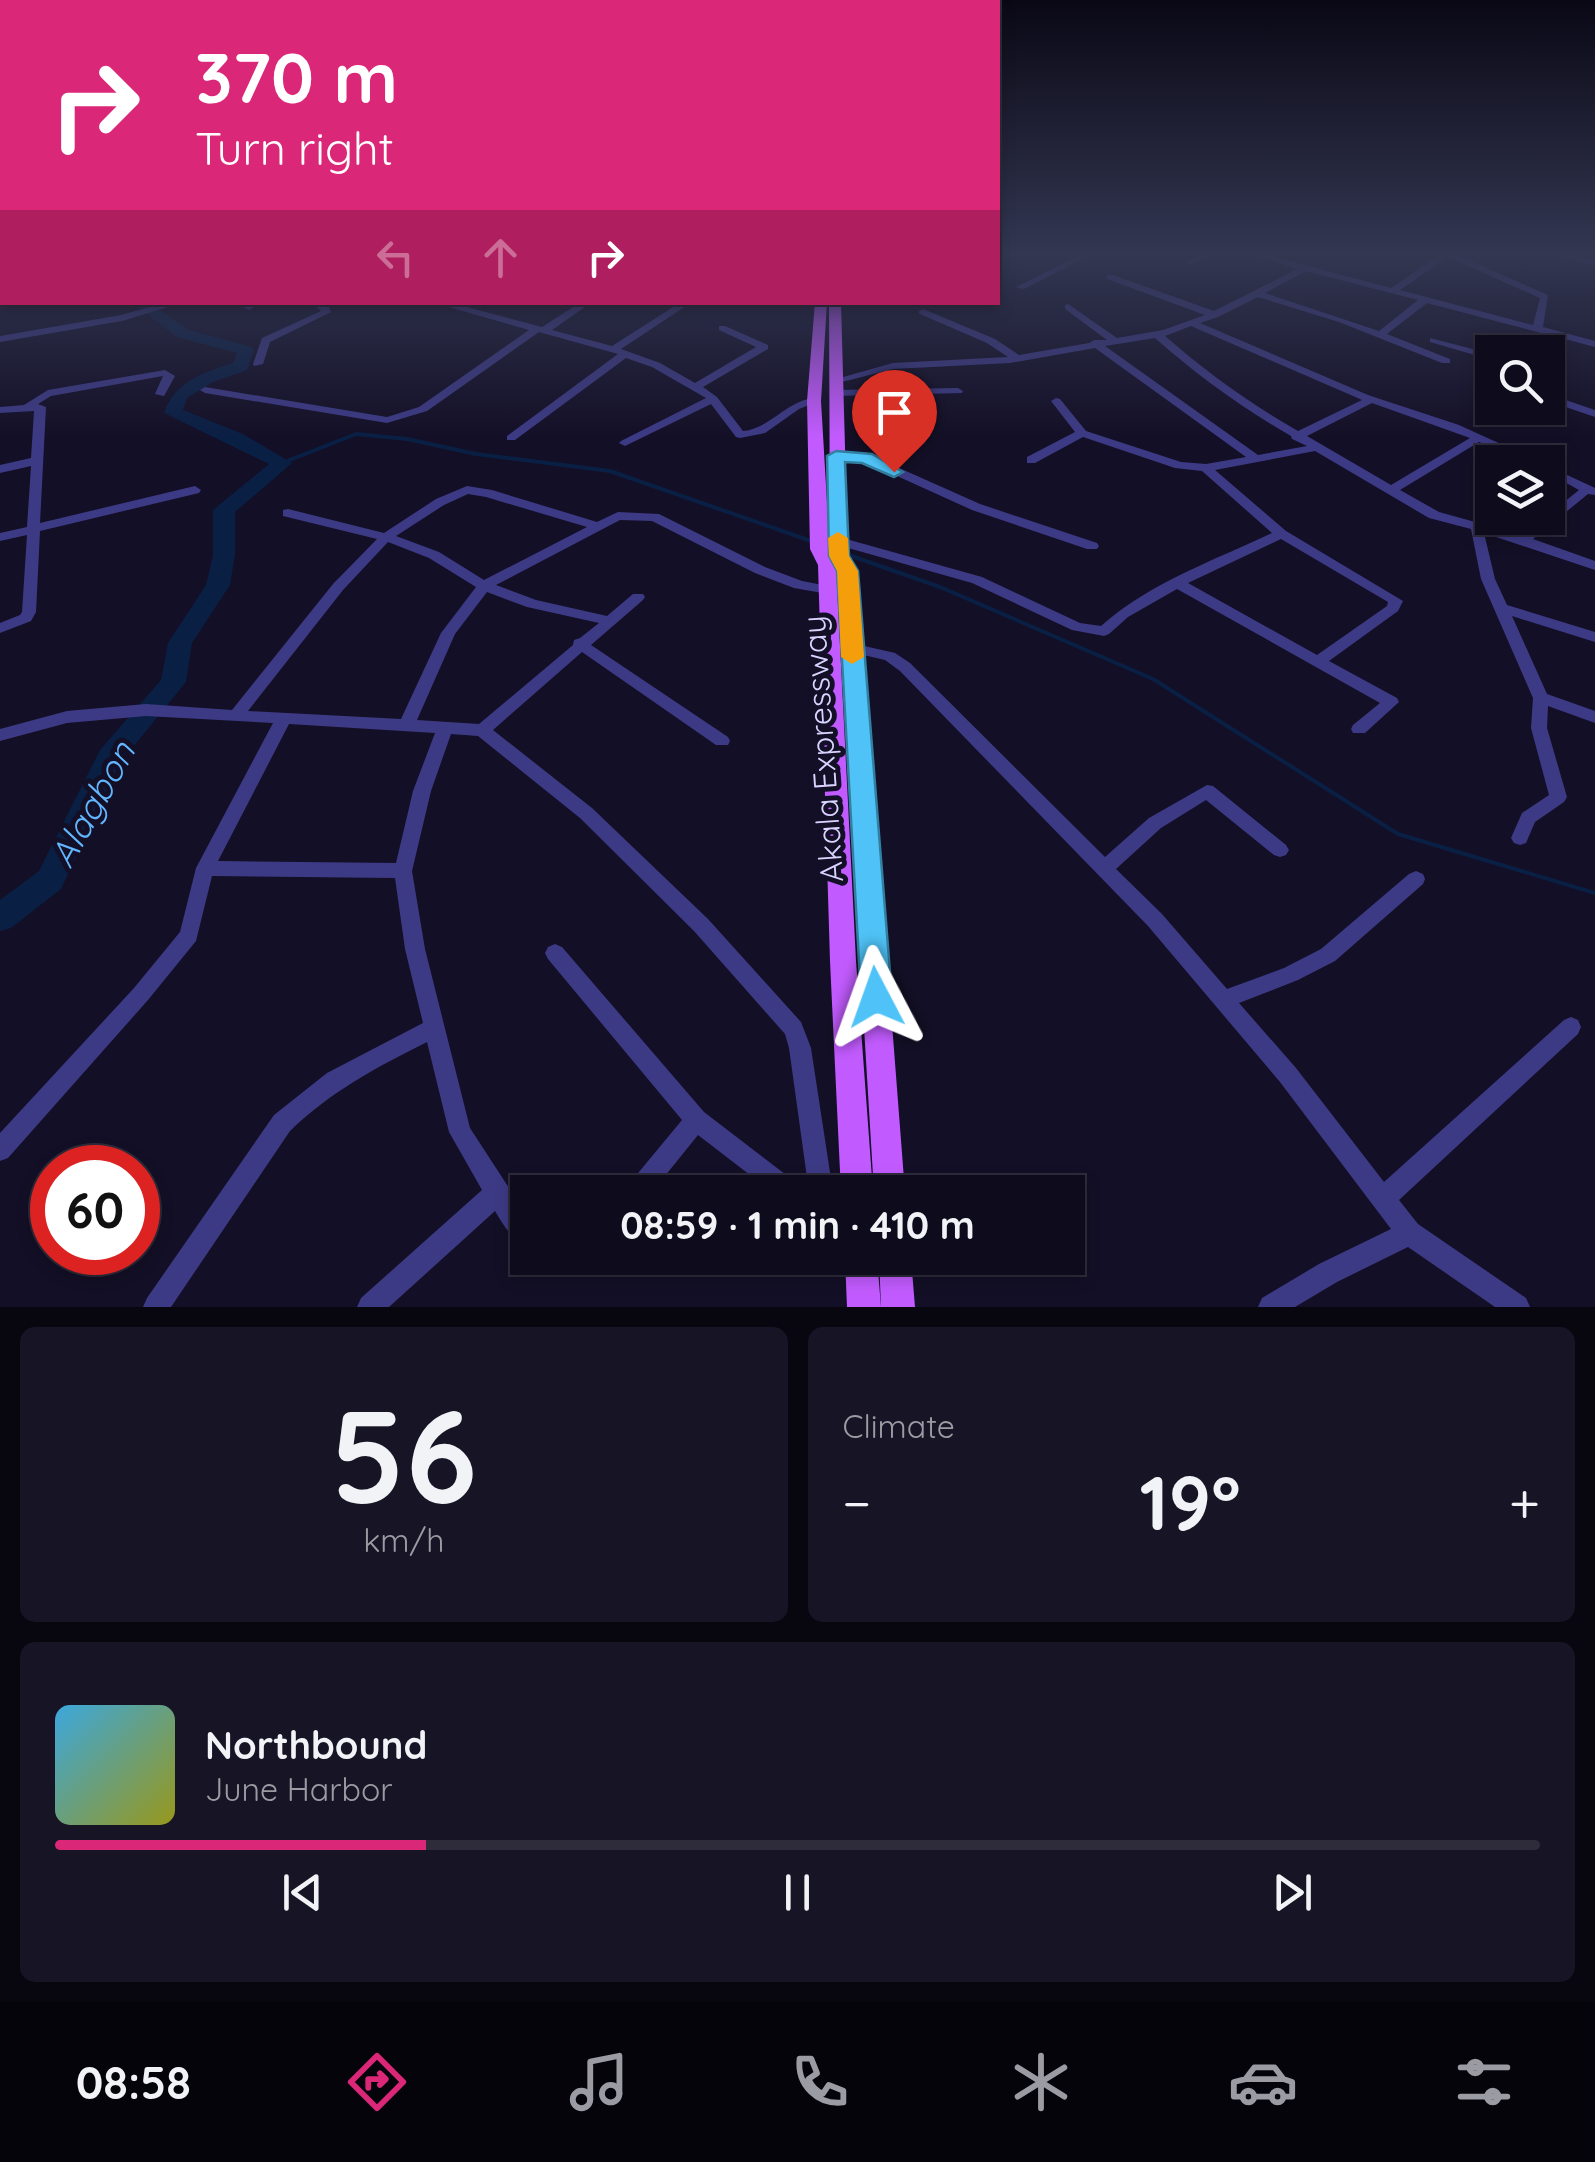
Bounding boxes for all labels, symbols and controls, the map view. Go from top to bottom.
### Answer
text: 370 m [195,33,398,121]
icon: right [30,40,160,170]
text: Turn right [195,120,394,176]
icon: left [368,230,423,285]
icon: ahead [473,230,528,285]
icon: right [578,230,633,285]
map controls [1475,335,1565,535]
button: search [1475,335,1565,425]
pin [852,370,937,473]
icon: arrive [867,385,922,440]
button: layers [1475,445,1565,535]
street label: Akala Expressway [793,614,851,884]
water label: Alagbon [40,733,145,874]
position arrow [824,945,928,1049]
speed limit sign: 60 [30,1145,160,1275]
text: 08:59 · 1 min · 410 m [620,1201,975,1249]
text: 56 [330,1373,477,1536]
text: Climate [843,1406,955,1446]
text: 19° [1139,1455,1241,1549]
text: − [843,1468,871,1537]
text: + [1509,1468,1540,1537]
text: km/h [363,1520,444,1560]
text: Northbound [205,1721,427,1769]
text: June Harbor [205,1769,393,1809]
icon: previous [275,1865,330,1920]
icon: pause [770,1865,825,1920]
icon: next [1265,1865,1320,1920]
icon: directions [342,2047,412,2117]
icon: music [564,2047,634,2117]
icon: phone [785,2047,855,2117]
icon: climate [1006,2047,1076,2117]
icon: car [1228,2047,1298,2117]
icon: filters [1449,2047,1519,2117]
text: 08:58 [76,2054,191,2110]

